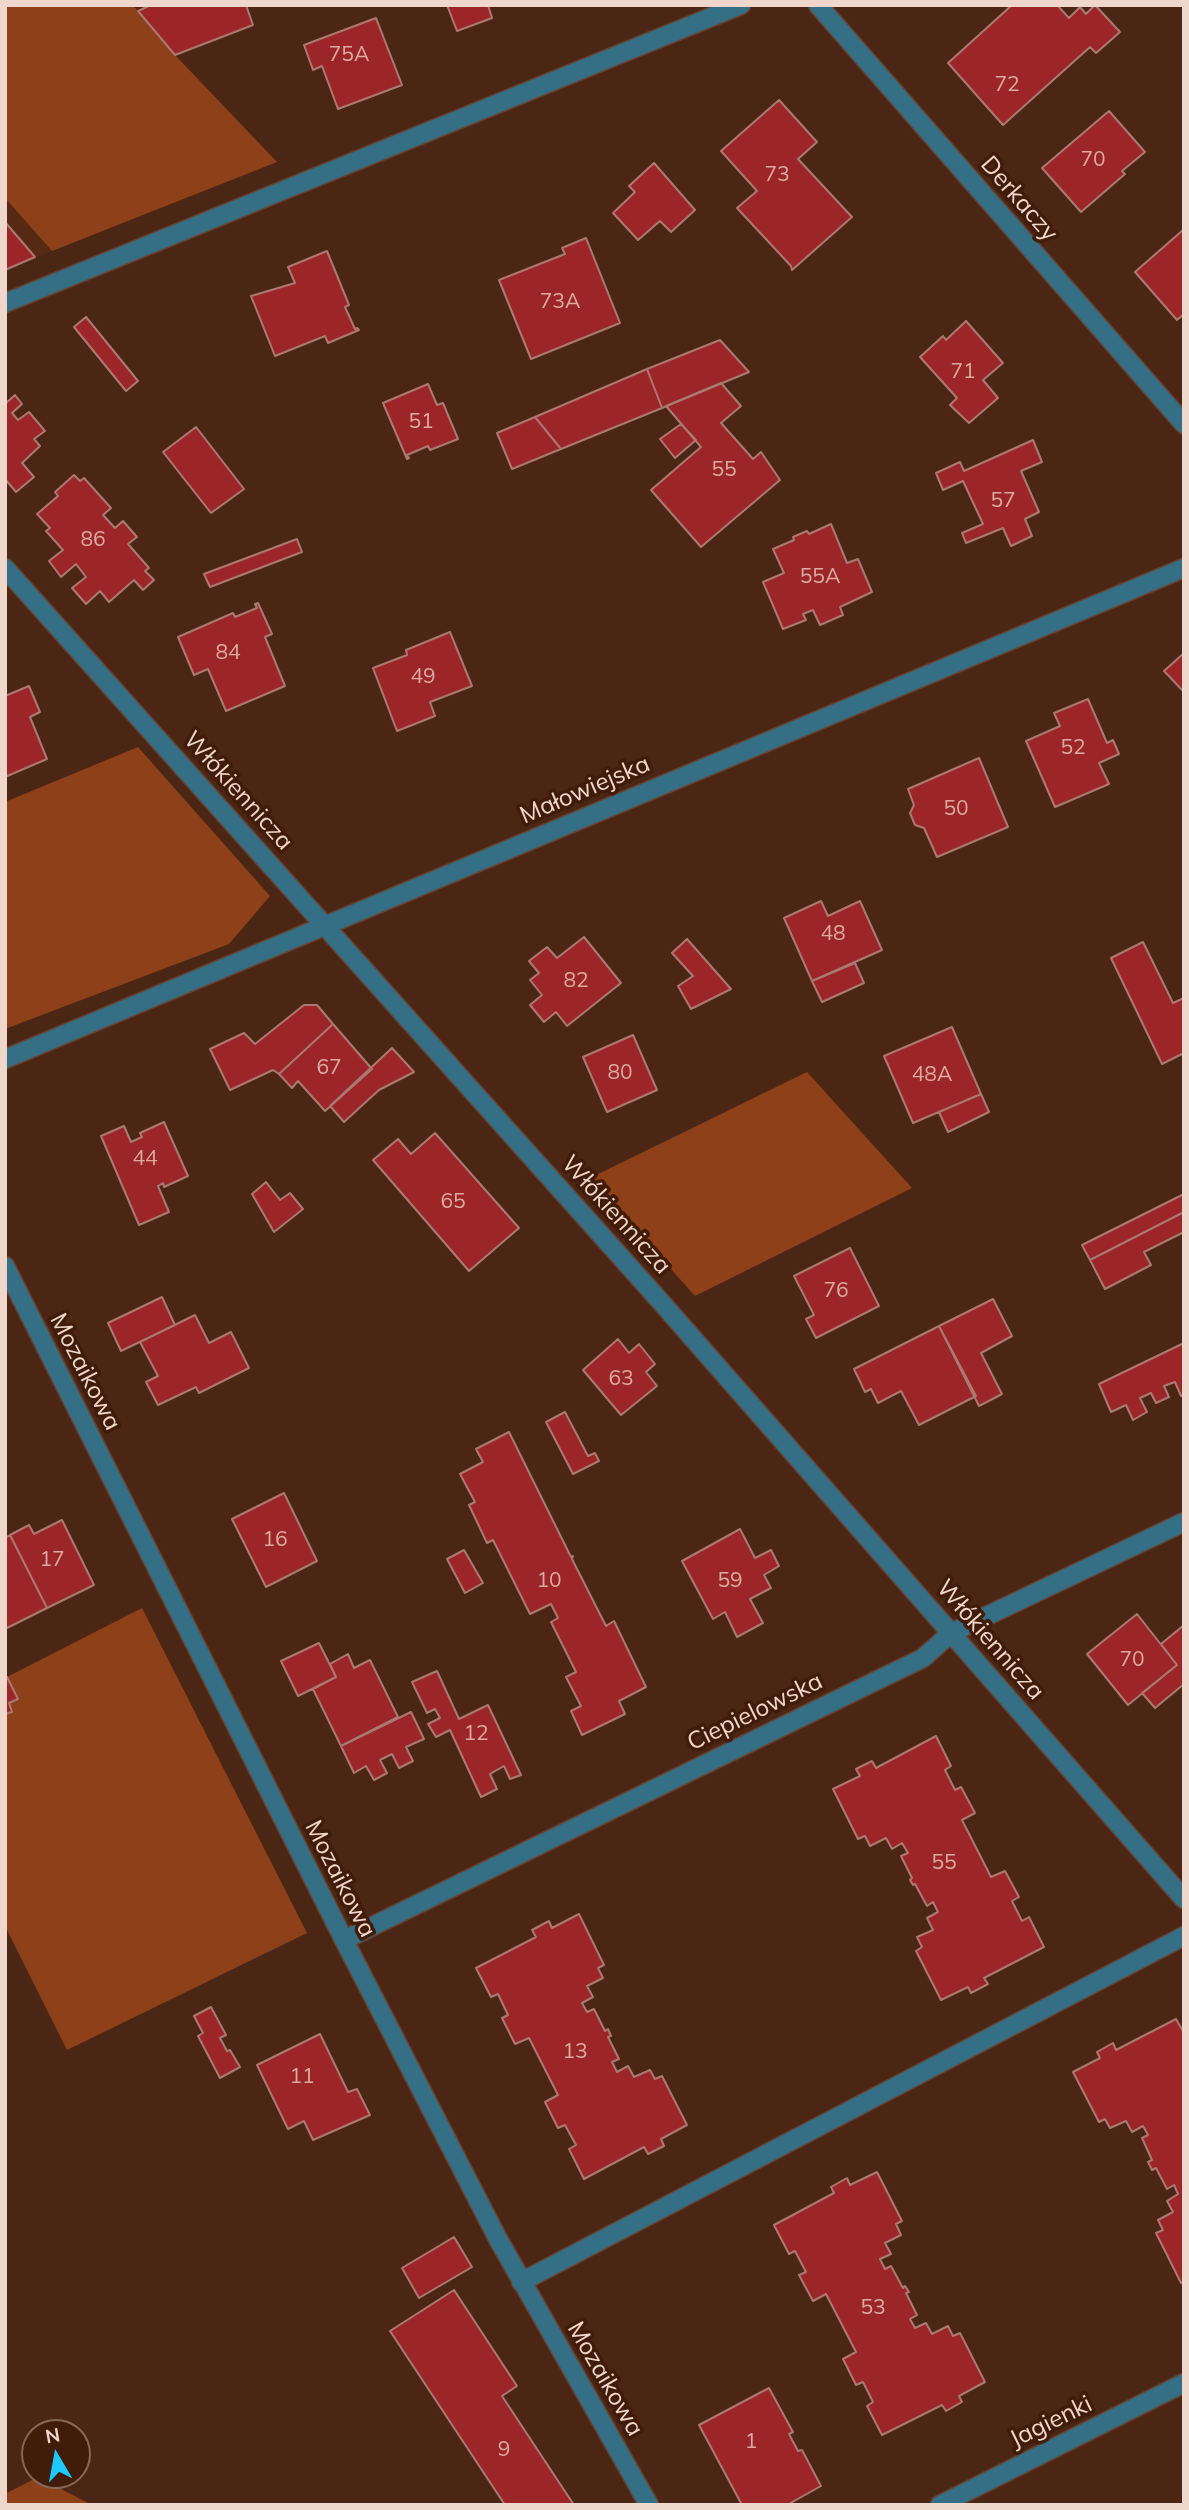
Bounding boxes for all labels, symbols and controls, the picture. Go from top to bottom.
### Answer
house number: 75A [329,42,369,68]
house number: 72 [994,72,1020,98]
house number: 70 [1080,147,1106,173]
street label: Derkaczy [974,151,1064,247]
house number: 73 [764,162,790,188]
house number: 73A [540,289,580,315]
house number: 71 [950,359,976,385]
house number: 51 [408,409,434,435]
house number: 55 [711,457,737,483]
house number: 57 [990,488,1016,514]
house number: 86 [80,527,106,553]
house number: 55A [800,564,840,590]
house number: 84 [215,640,241,666]
house number: 49 [410,664,436,690]
street label: Włókiennicza [177,726,299,856]
house number: 52 [1060,735,1086,761]
street label: Małowiejska [516,750,654,830]
house number: 50 [943,796,969,822]
house number: 48 [820,921,846,947]
house number: 82 [563,968,589,994]
house number: 67 [316,1055,342,1081]
house number: 80 [607,1060,633,1086]
house number: 48A [912,1062,952,1088]
house number: 44 [132,1146,158,1172]
street label: Włókiennicza [555,1150,677,1280]
house number: 65 [440,1189,466,1215]
house number: 76 [823,1278,849,1304]
street label: Mozaikowa [43,1309,127,1435]
house number: 63 [608,1366,634,1392]
house number: 16 [262,1527,288,1553]
house number: 17 [39,1547,65,1573]
house number: 10 [536,1568,562,1594]
house number: 59 [717,1568,743,1594]
street label: Włókiennicza [930,1574,1050,1706]
house number: 70 [1119,1647,1145,1673]
street label: Ciepielowska [683,1667,827,1757]
house number: 12 [463,1721,489,1747]
street label: Mozaikowa [298,1816,382,1942]
house number: 55 [931,1850,957,1876]
house number: 13 [562,2039,588,2065]
house number: 11 [289,2064,315,2090]
house number: 53 [860,2295,886,2321]
street label: Mozaikowa [561,2317,649,2441]
street label: Jagienki [1005,2390,1097,2454]
north arrow [21,2419,91,2489]
text: N [44,2422,62,2448]
house number: 1 [745,2429,757,2455]
house number: 9 [498,2437,510,2463]

